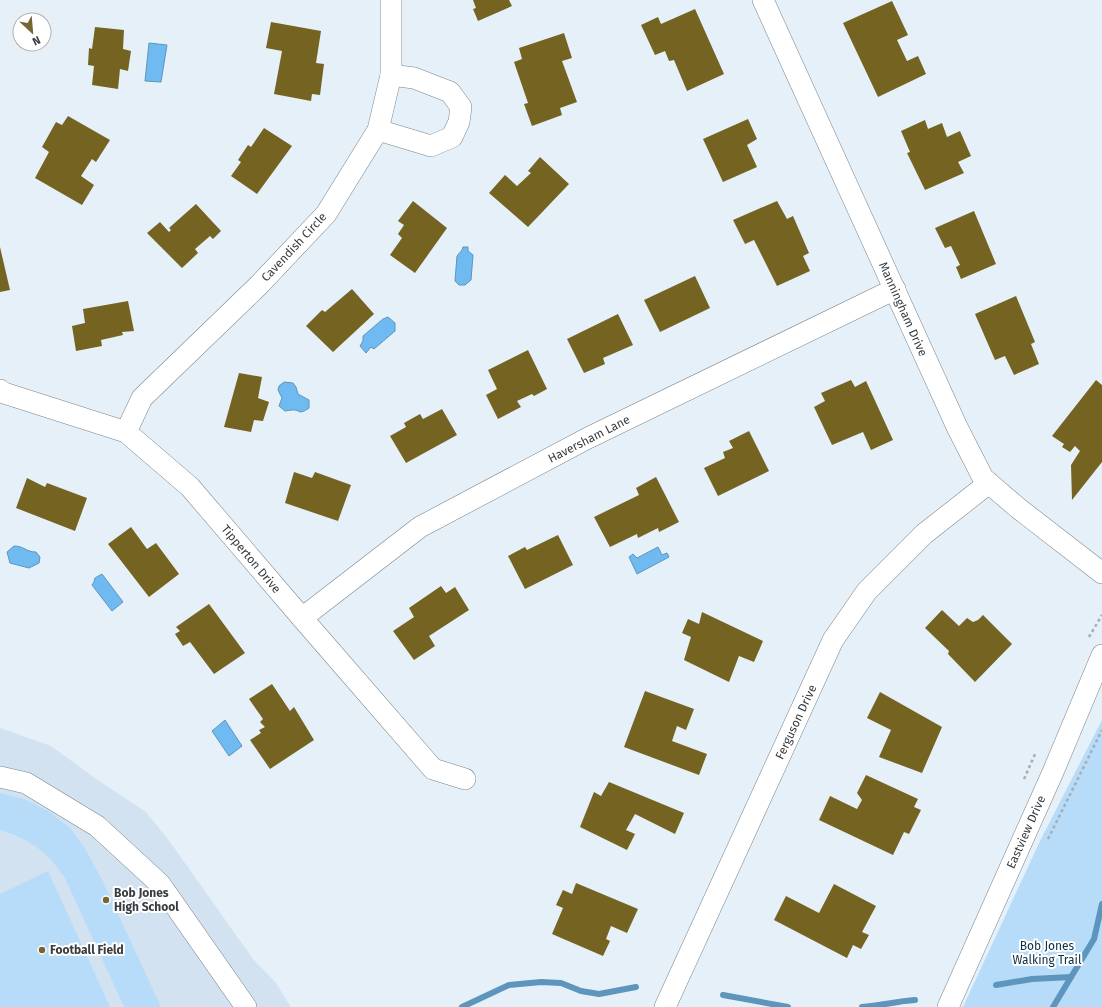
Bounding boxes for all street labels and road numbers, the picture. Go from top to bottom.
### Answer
street label: Cavendish Circle [259,210,329,284]
street label: Manningham Drive [876,260,930,358]
street label: Haversham Lane [546,412,632,466]
street label: Tipperton Drive [218,522,284,596]
street label: Ferguson Drive [773,683,819,761]
street label: Eastview Drive [1004,793,1048,871]

